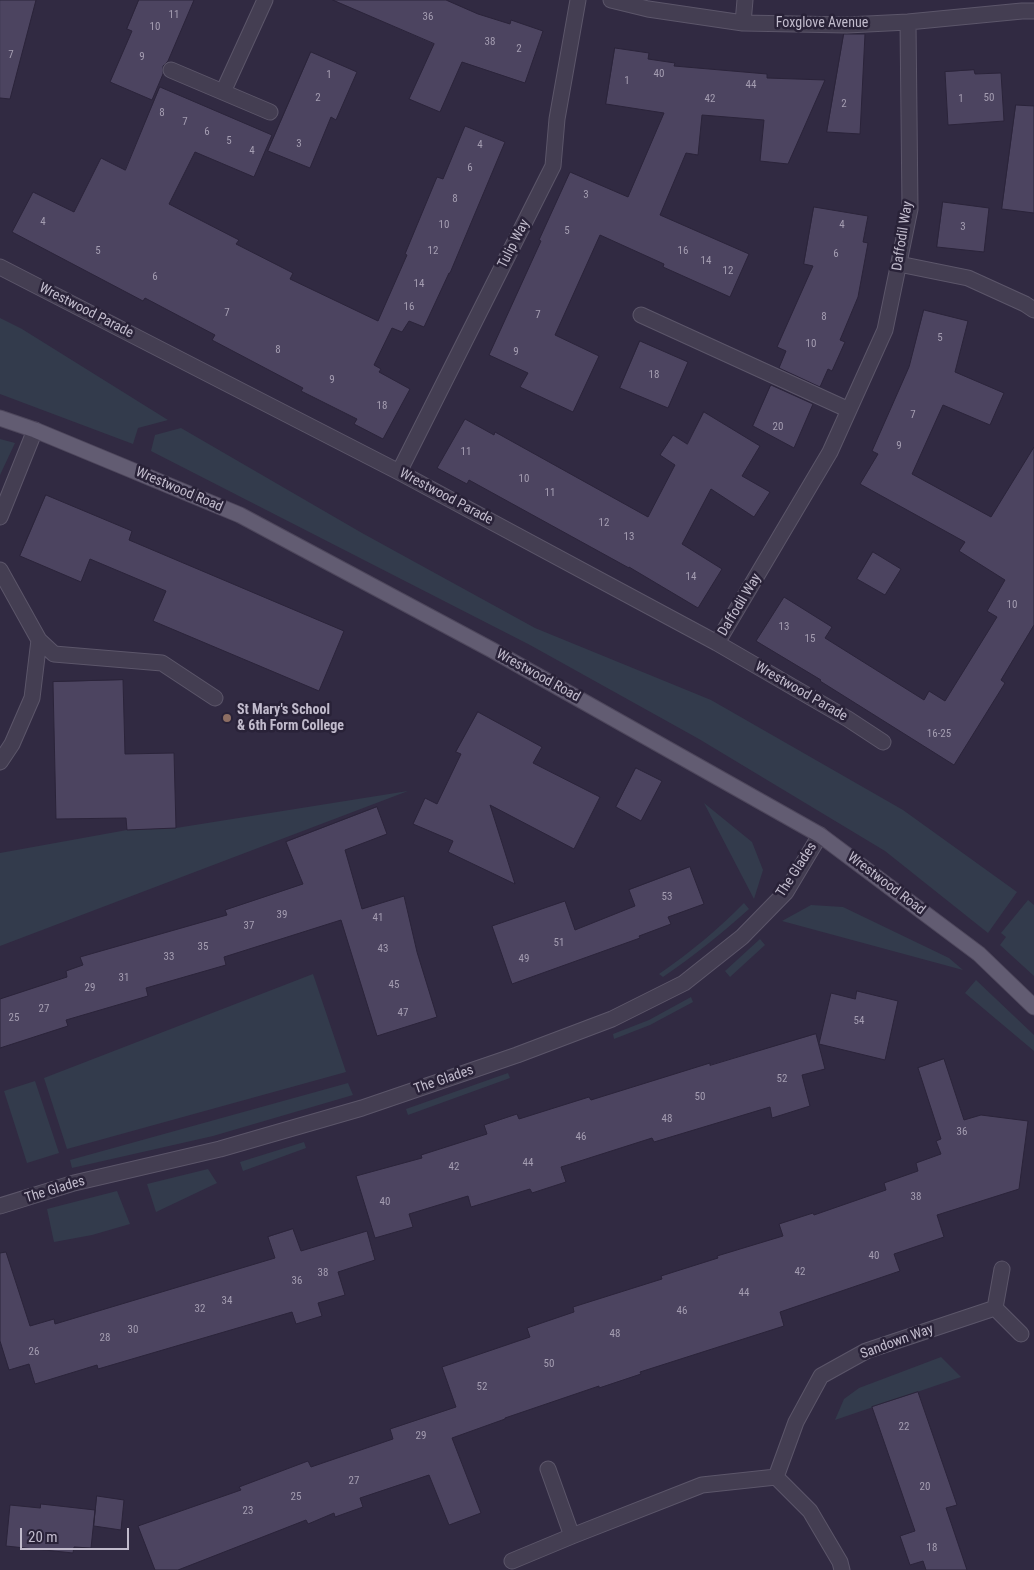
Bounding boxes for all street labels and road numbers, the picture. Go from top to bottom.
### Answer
street label: Foxglove Avenue [776,15,868,31]
street label: Daffodil Way [889,200,917,272]
street label: Tulip Way [495,217,533,271]
street label: Wrestwood Parade [36,280,136,342]
street label: Wrestwood Road [133,464,225,516]
street label: Wrestwood Parade [396,465,496,529]
street label: Daffodil Way [715,571,765,639]
street label: Wrestwood Road [493,646,583,706]
street label: Wrestwood Parade [752,659,850,725]
street label: The Glades [773,839,821,901]
street label: Wrestwood Road [844,849,928,919]
street label: The Glades [412,1062,476,1098]
street label: The Glades [23,1173,87,1207]
street label: Sandown Way [858,1321,936,1363]

